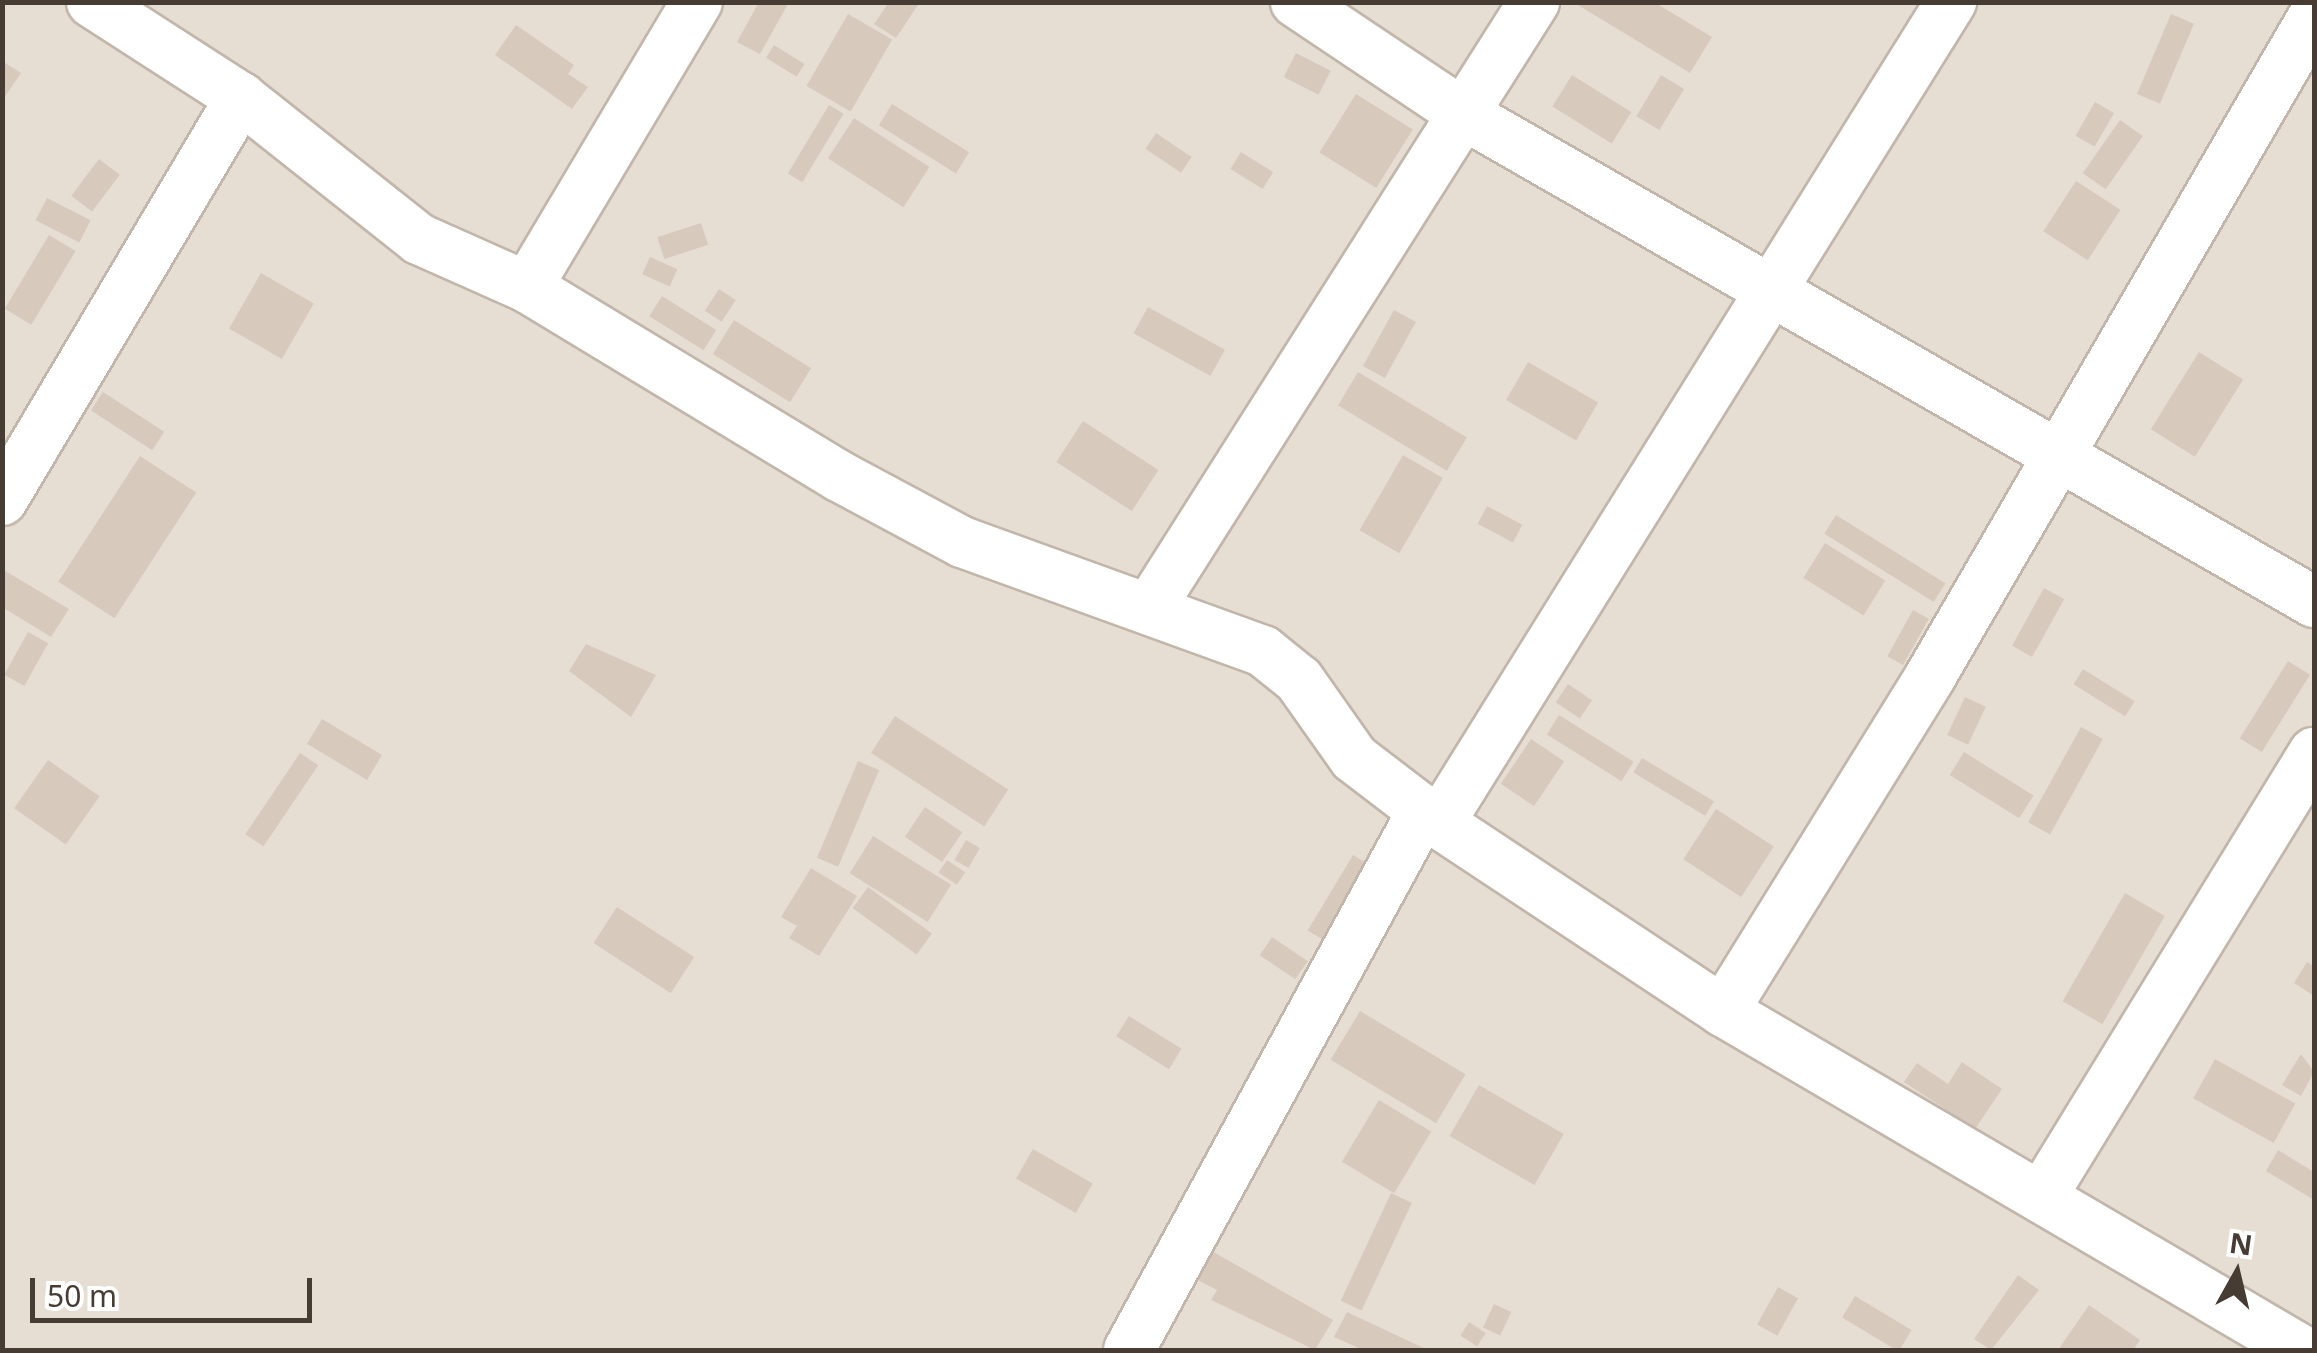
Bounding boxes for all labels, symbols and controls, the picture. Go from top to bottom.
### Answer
north arrow [2187,1223,2287,1323]
text: N [2227,1223,2255,1264]
scale bar [35,1258,318,1320]
text: 50 m [47,1275,117,1316]

